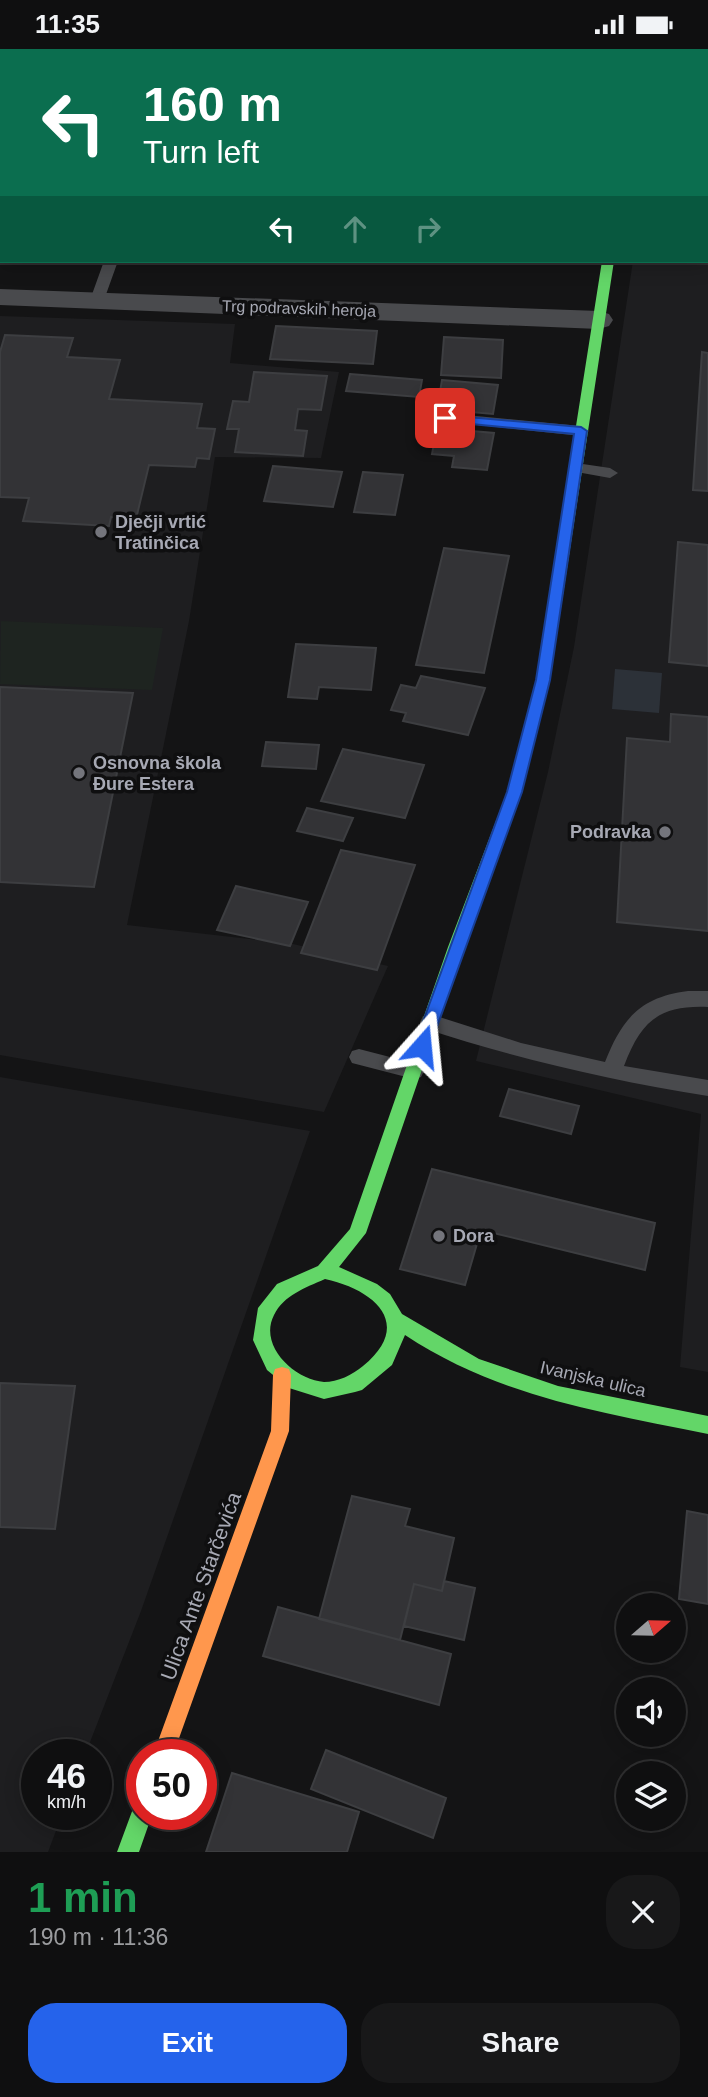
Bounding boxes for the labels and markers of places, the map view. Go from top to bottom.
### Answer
pin [415,388,475,448]
place label: Dječji vrtić Tratinčica [115,512,206,553]
marker: Dječji vrtić Tratinčica [93,524,109,540]
place label: Osnovna škola Đure Estera [93,753,222,794]
marker: Osnovna škola Đure Estera [71,765,87,781]
place label: Podravka [570,822,652,842]
marker: Podravka [657,824,673,840]
place label: Dora [453,1226,495,1246]
marker: Dora [431,1228,447,1244]

